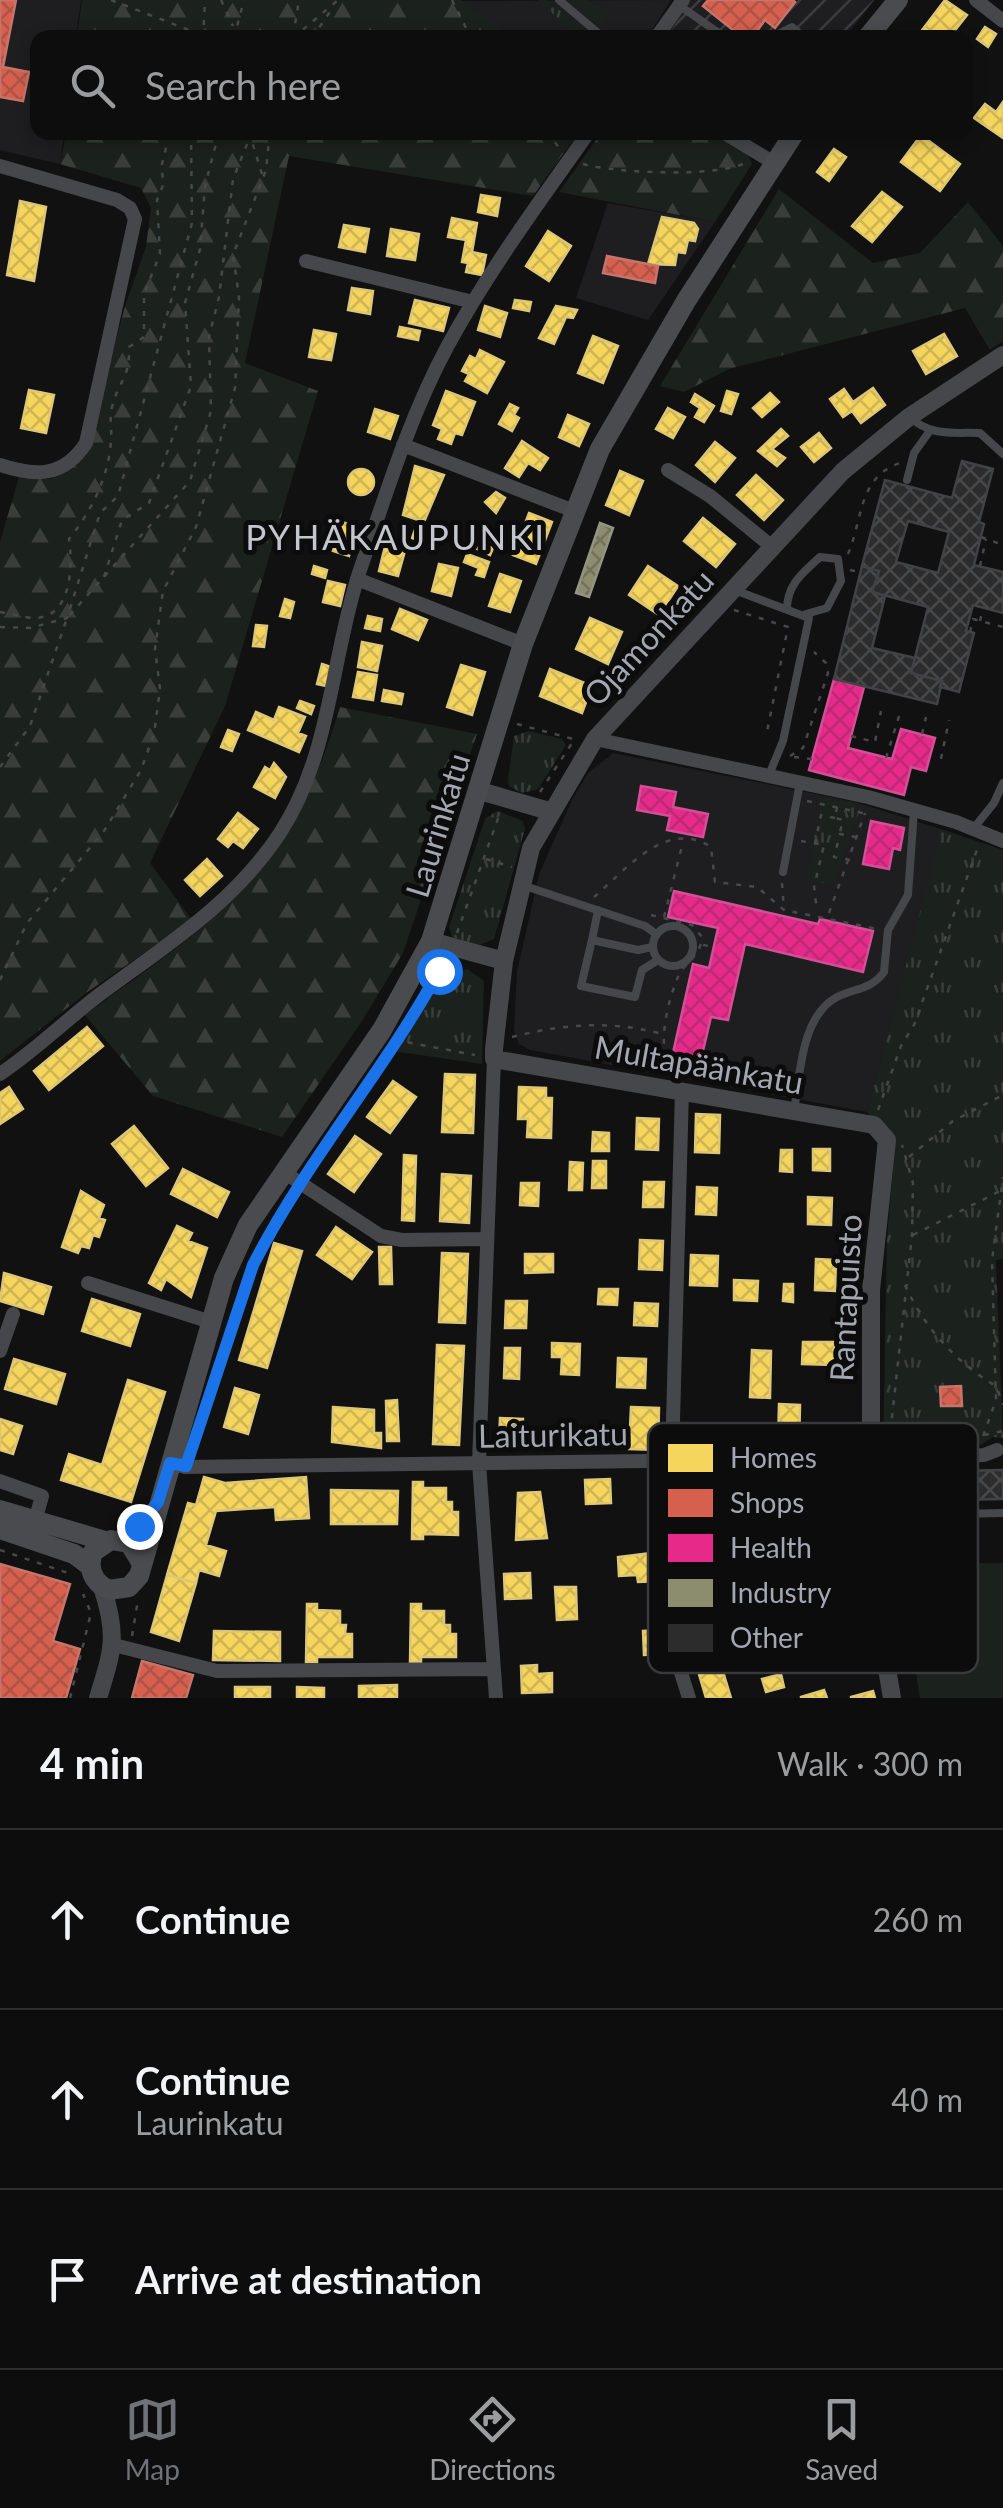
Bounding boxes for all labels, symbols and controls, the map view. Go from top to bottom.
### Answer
search box [30,30,973,140]
icon: search [65,58,120,113]
text: Search here [145,62,341,108]
district label: PYHÄKAUPUNKI [245,515,547,557]
street label: Ojamonkatu [575,561,721,713]
street label: Laurinkatu [397,748,477,902]
route start [417,949,463,995]
street label: Multapäänkatu [592,1026,806,1102]
street label: Rantapuisto [821,1213,869,1383]
street label: Laiturikatu [478,1413,628,1455]
legend [648,1423,978,1673]
text: Homes [730,1440,817,1474]
text: Shops [730,1485,804,1519]
route end [117,1504,163,1550]
text: Health [730,1530,812,1564]
text: Industry [730,1575,832,1609]
text: Other [730,1620,803,1654]
text: 4 min [40,1738,144,1788]
text: Walk · 300 m [777,1744,963,1783]
icon: ahead [40,1892,95,1947]
text: Continue [135,1896,290,1942]
text: 260 m [873,1900,963,1939]
text: Continue [135,2057,290,2103]
icon: ahead [40,2072,95,2127]
text: 40 m [891,2080,963,2119]
text: Laurinkatu [135,2103,284,2142]
icon: arrive [40,2252,95,2307]
text: Arrive at destination [135,2256,482,2302]
tab: Map [125,2392,180,2486]
tab: Directions [429,2392,556,2486]
tab: Saved [805,2392,878,2486]

